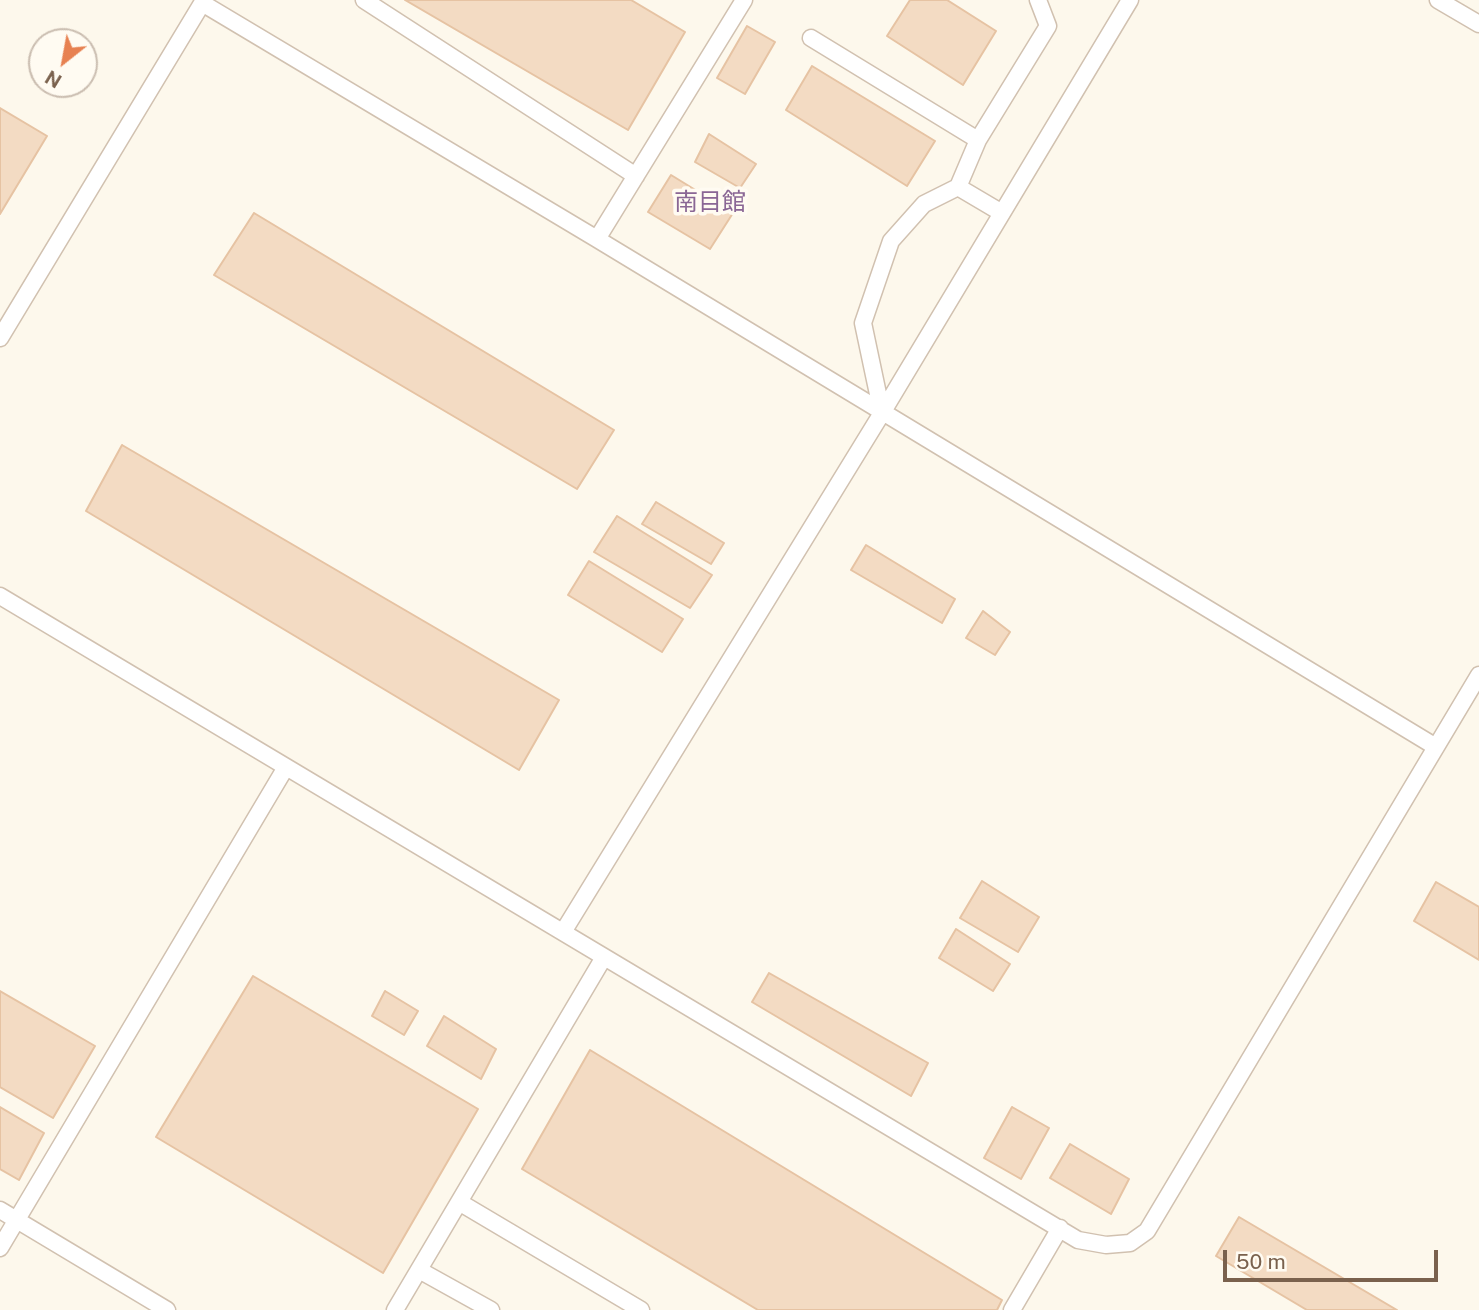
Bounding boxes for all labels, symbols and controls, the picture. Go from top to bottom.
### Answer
north arrow [28,28,98,98]
text: N [41,66,65,93]
district label: 南目館 [674,189,746,217]
scale bar [1227,1236,1442,1280]
text: 50 m [1236,1249,1286,1274]

